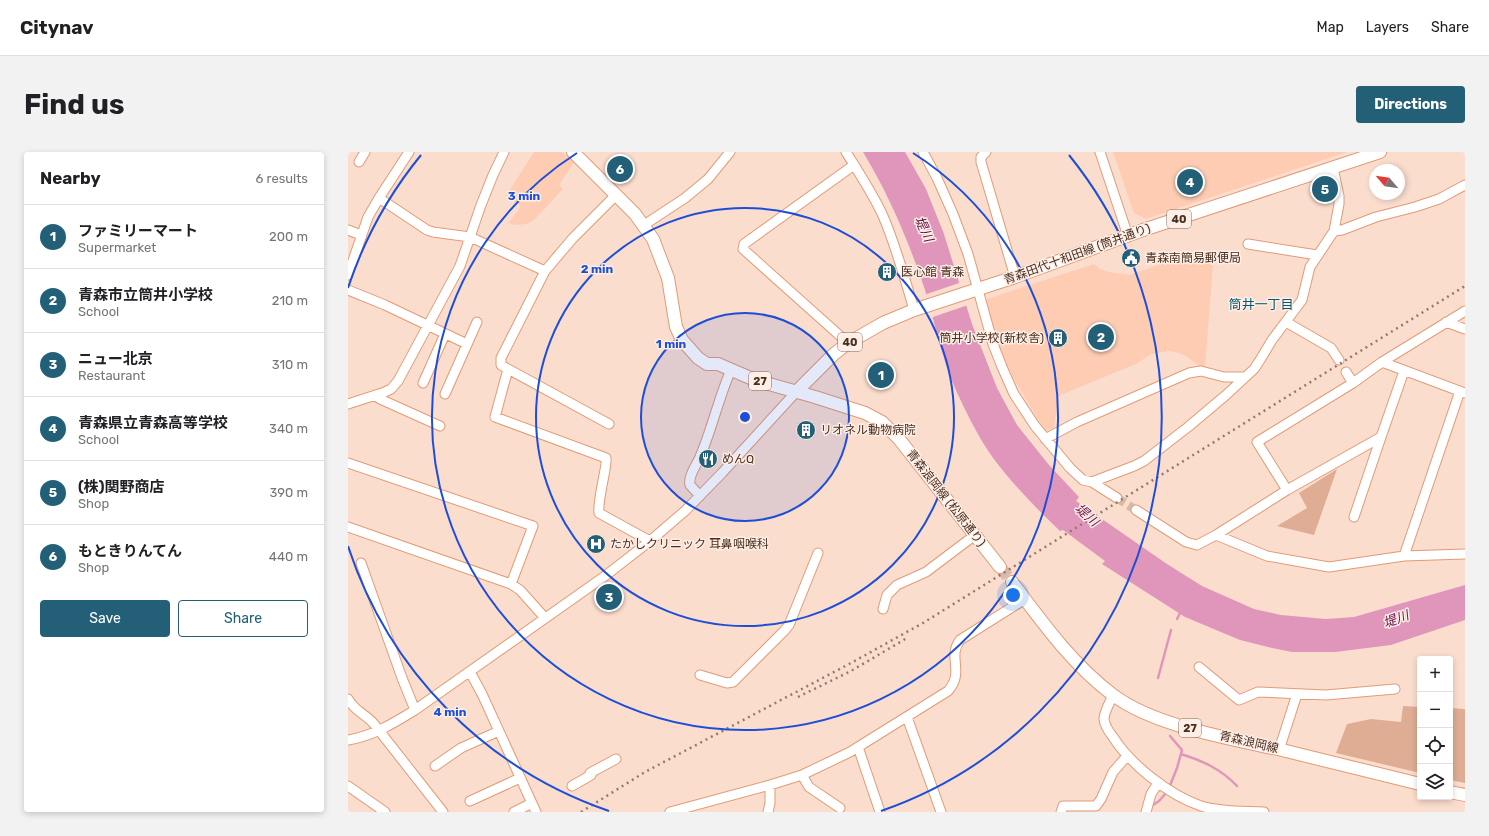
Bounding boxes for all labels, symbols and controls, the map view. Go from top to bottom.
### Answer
text: Citynav [20,16,93,39]
text: Map [1317,19,1344,36]
text: Layers [1366,19,1409,36]
text: Share [1431,19,1469,36]
button: Directions [1356,86,1465,123]
text: Find us [24,88,124,121]
pin: 6 [607,154,633,184]
north arrow [1369,164,1405,200]
pin: 4 [1177,167,1203,197]
text: Nearby [40,168,101,188]
text: 6 results [256,171,308,186]
pin: 5 [1312,174,1338,204]
text: 3 min [508,189,541,203]
road number: 40 [1167,210,1191,228]
water label: 堤川 [912,214,937,246]
street label: 青森田代十和田線 (筒井通り) [1002,221,1152,287]
text: ファミリーマート [78,222,198,240]
text: 1 [50,229,56,244]
text: 200 m [269,229,308,244]
text: Supermarket [78,240,156,255]
public building icon: 青森南簡易郵便局 [1120,247,1142,269]
place label: 青森南簡易郵便局 [1145,251,1241,265]
building icon: 医心館 青森 [876,261,898,283]
text: 2 min [581,262,614,276]
place label: 医心館 青森 [901,265,964,279]
text: 青森市立筒井小学校 [78,286,213,304]
text: 2 [49,293,57,308]
text: 210 m [272,293,308,308]
district label: 筒井一丁目 [1228,297,1294,312]
text: School [78,304,119,319]
pin: 2 [1088,322,1114,352]
building icon: 筒井小学校(新校舎) [1047,327,1069,349]
place label: 筒井小学校(新校舎) [940,331,1044,345]
road number: 40 [838,333,862,351]
text: 1 min [656,337,687,351]
text: ニュー北京 [78,350,153,368]
text: 3 [49,357,57,372]
text: 310 m [272,357,308,372]
pin: 1 [868,360,894,390]
text: Restaurant [78,368,145,383]
road number: 27 [749,372,771,390]
centre of rings [738,410,752,424]
text: 青森県立青森高等学校 [78,414,228,432]
building icon: リオネル動物病院 [795,419,817,441]
text: 4 [49,421,57,436]
text: 340 m [269,421,308,436]
place label: リオネル動物病院 [820,423,916,437]
text: School [78,432,119,447]
street label: 青森浪岡線 (松原通り) [904,447,988,549]
restaurant icon: めんQ [697,448,719,470]
place label: めんQ [722,452,754,466]
text: (株)関野商店 [78,478,165,496]
text: 5 [49,485,57,500]
text: 390 m [269,485,308,500]
text: Shop [78,496,109,511]
water label: 堤川 [1072,501,1103,530]
hospital icon: たかしクリニック 耳鼻咽喉科 [585,533,607,555]
place label: たかしクリニック 耳鼻咽喉科 [610,537,769,551]
text: もときりんてん [78,542,182,560]
text: 6 [49,549,57,564]
text: 440 m [269,549,308,564]
text: Shop [78,560,109,575]
pin: 3 [596,582,622,612]
your location [1003,585,1023,605]
button: Save [40,600,170,637]
button: Share [178,600,308,637]
water label: 堤川 [1381,607,1413,630]
map controls [1417,656,1453,800]
button: + [1417,656,1453,692]
button: − [1417,692,1453,728]
text: 4 min [434,705,467,719]
road number: 27 [1179,719,1201,737]
street label: 青森浪岡線 [1218,728,1280,756]
button: locate [1417,728,1453,764]
button: layers [1417,764,1453,800]

